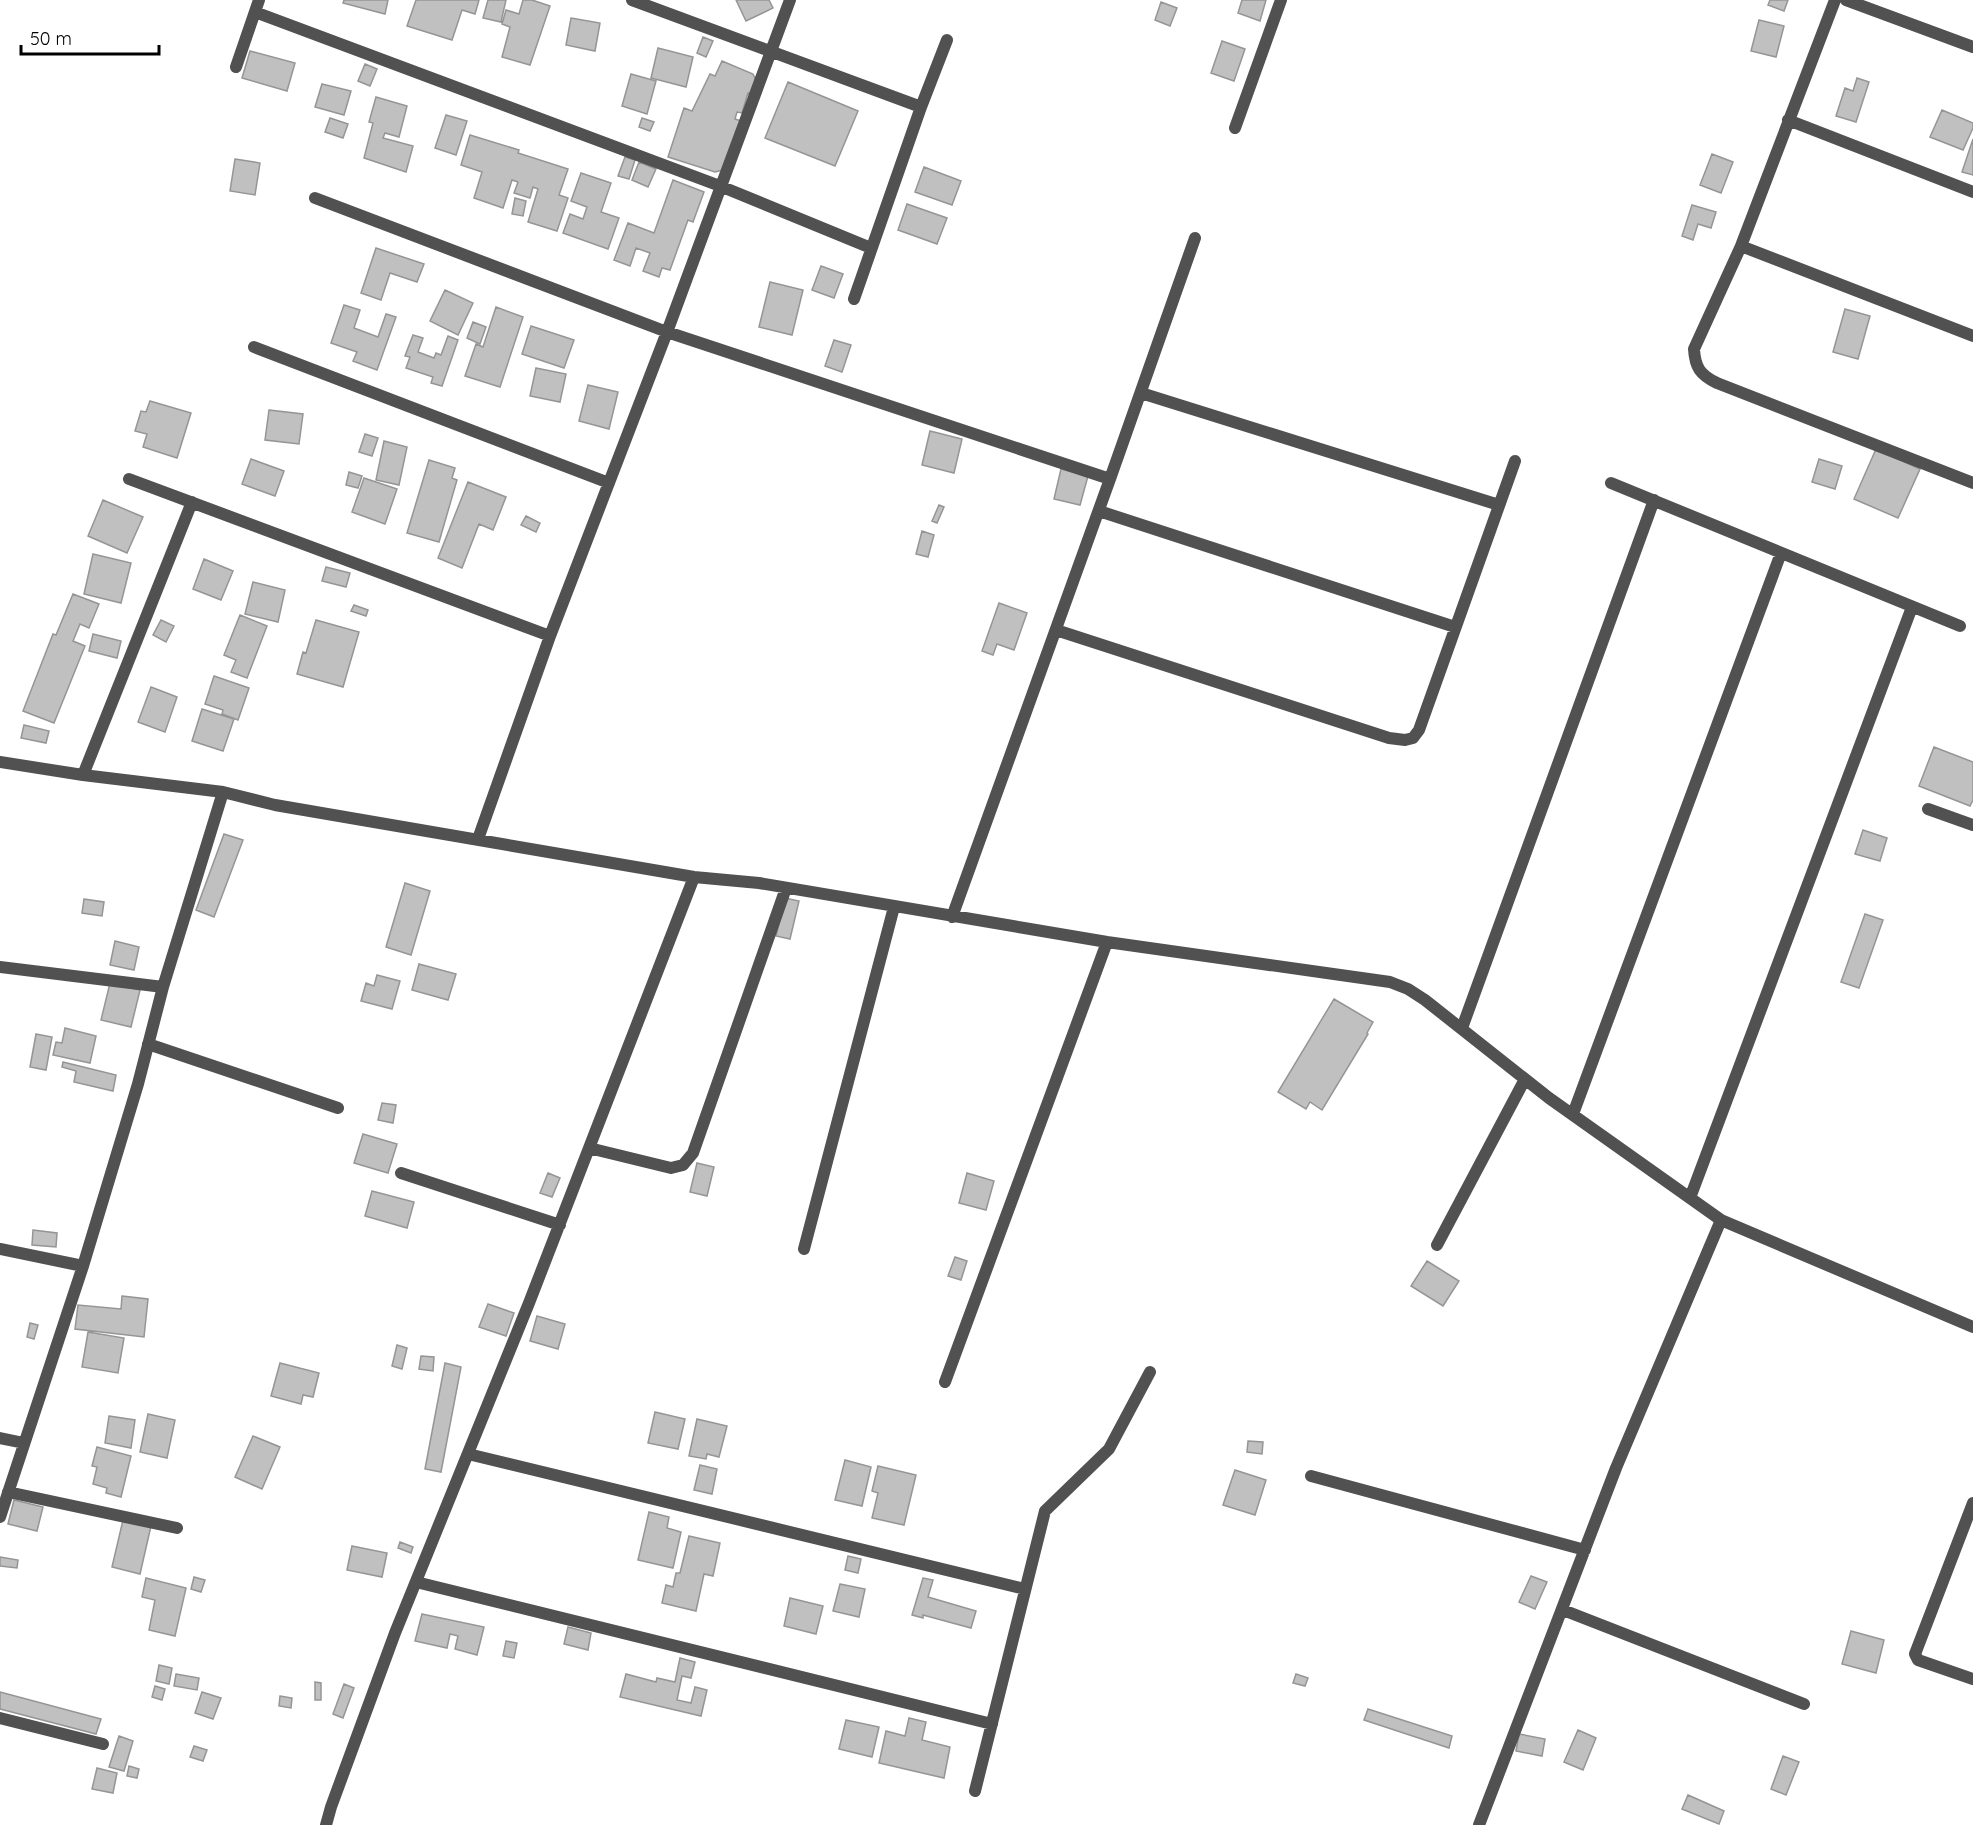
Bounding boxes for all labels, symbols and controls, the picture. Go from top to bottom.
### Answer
scale bar [21,18,159,56]
text: 50 m [30,27,72,50]

